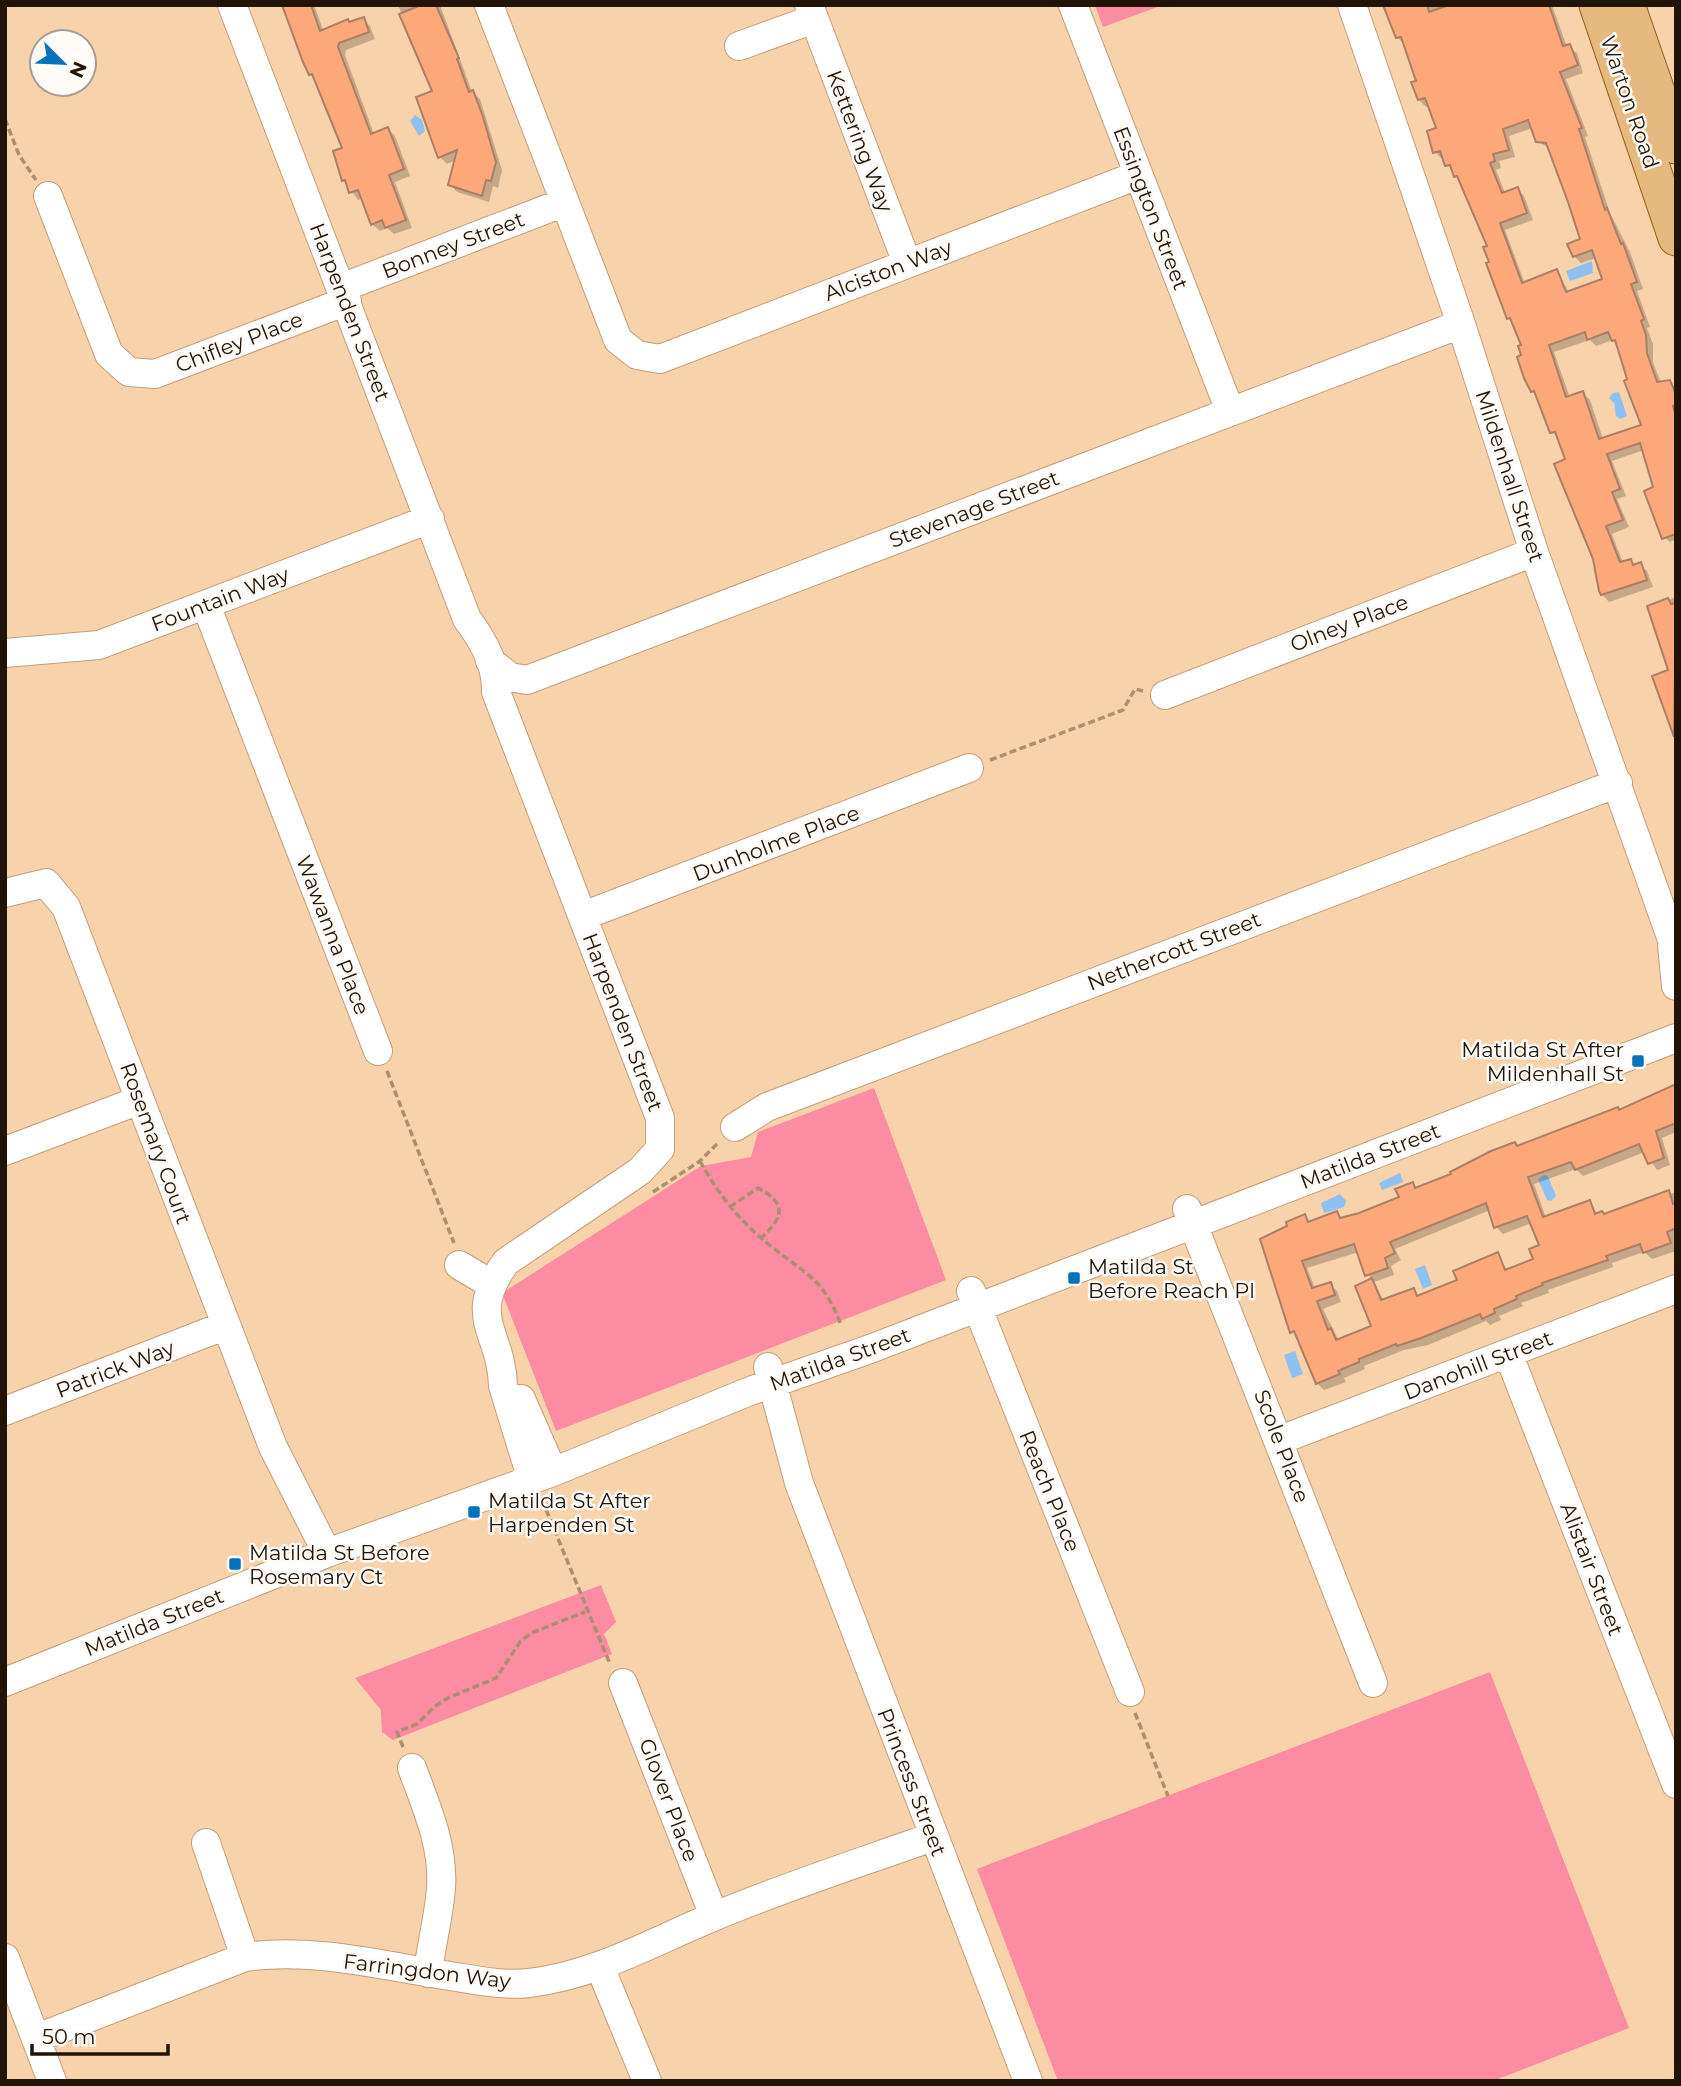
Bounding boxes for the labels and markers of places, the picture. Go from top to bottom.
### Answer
place label: Matilda St After Mildenhall St [1461,1037,1624,1086]
marker: Matilda St After Mildenhall St [1630,1053,1646,1069]
place label: Matilda St Before Reach Pl [1088,1254,1255,1303]
marker: Matilda St Before Reach Pl [1066,1270,1082,1286]
place label: Matilda St After Harpenden St [488,1488,651,1537]
marker: Matilda St After Harpenden St [466,1504,482,1520]
place label: Matilda St Before Rosemary Ct [249,1540,430,1589]
marker: Matilda St Before Rosemary Ct [227,1556,243,1572]

